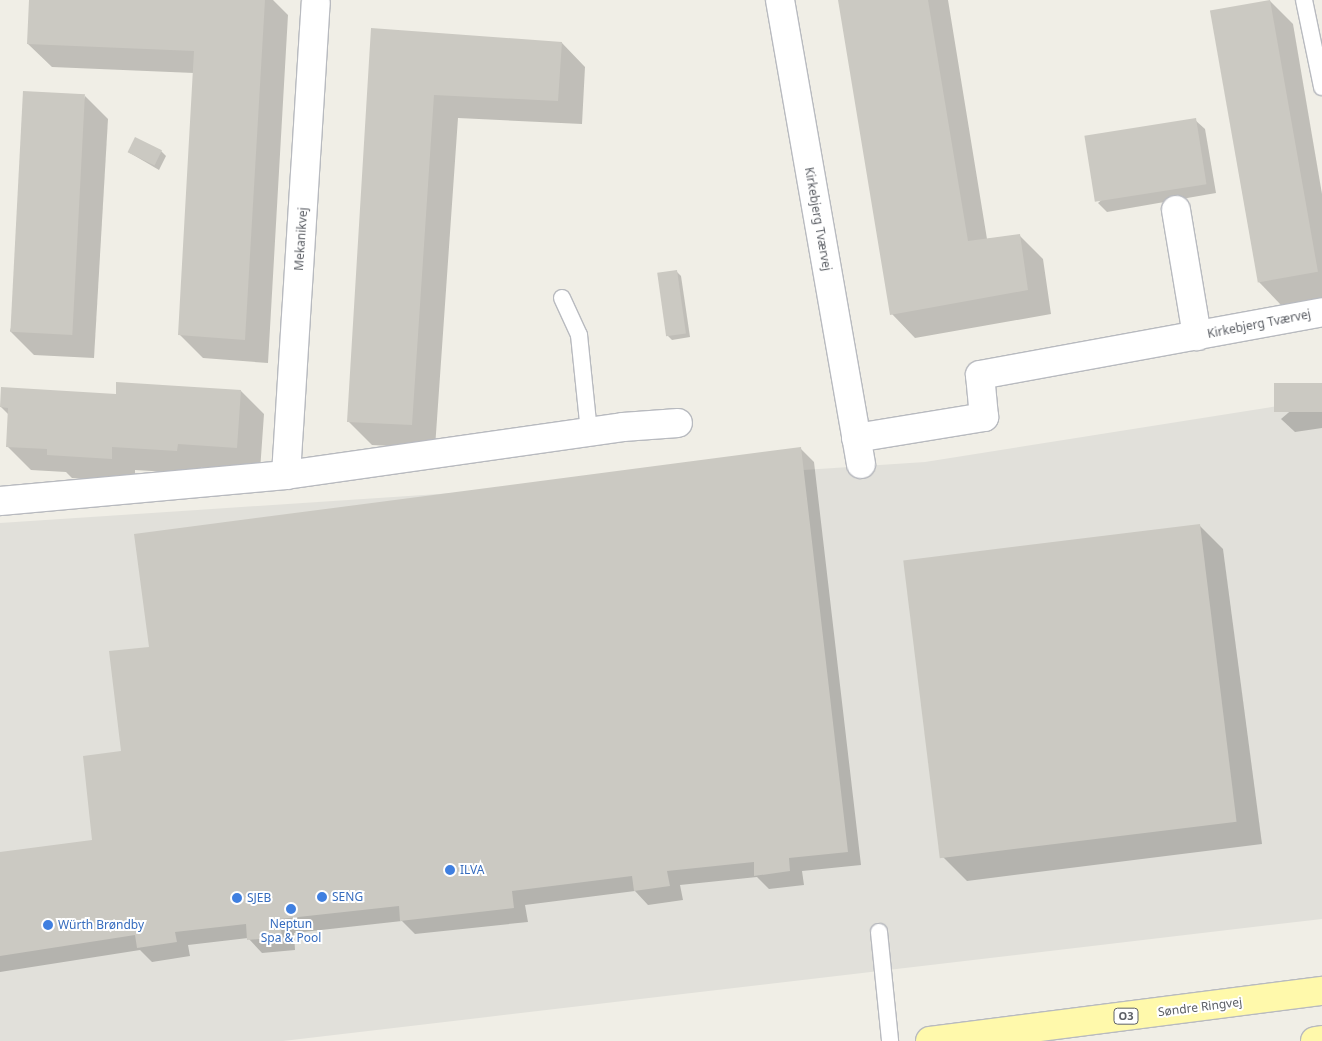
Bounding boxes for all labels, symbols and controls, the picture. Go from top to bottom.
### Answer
street label: Kirkebjerg Tværvej [802,166,834,272]
street label: Mekanikvej [292,207,310,271]
street label: Kirkebjerg Tværvej [1206,307,1312,341]
place label: ILVA [460,863,485,877]
marker: ILVA [444,864,456,876]
place label: SENG [332,890,363,904]
place label: SJEB [247,891,271,905]
marker: SENG [316,891,328,903]
marker: SJEB [231,892,243,904]
marker: Neptun Spa & Pool [285,903,297,915]
place label: Neptun Spa & Pool [261,917,321,945]
place label: Würth Brøndby [58,918,144,932]
marker: Würth Brøndby [42,919,54,931]
street label: Søndre Ringvej [1157,995,1243,1019]
road number: O3 [1114,1008,1138,1024]

